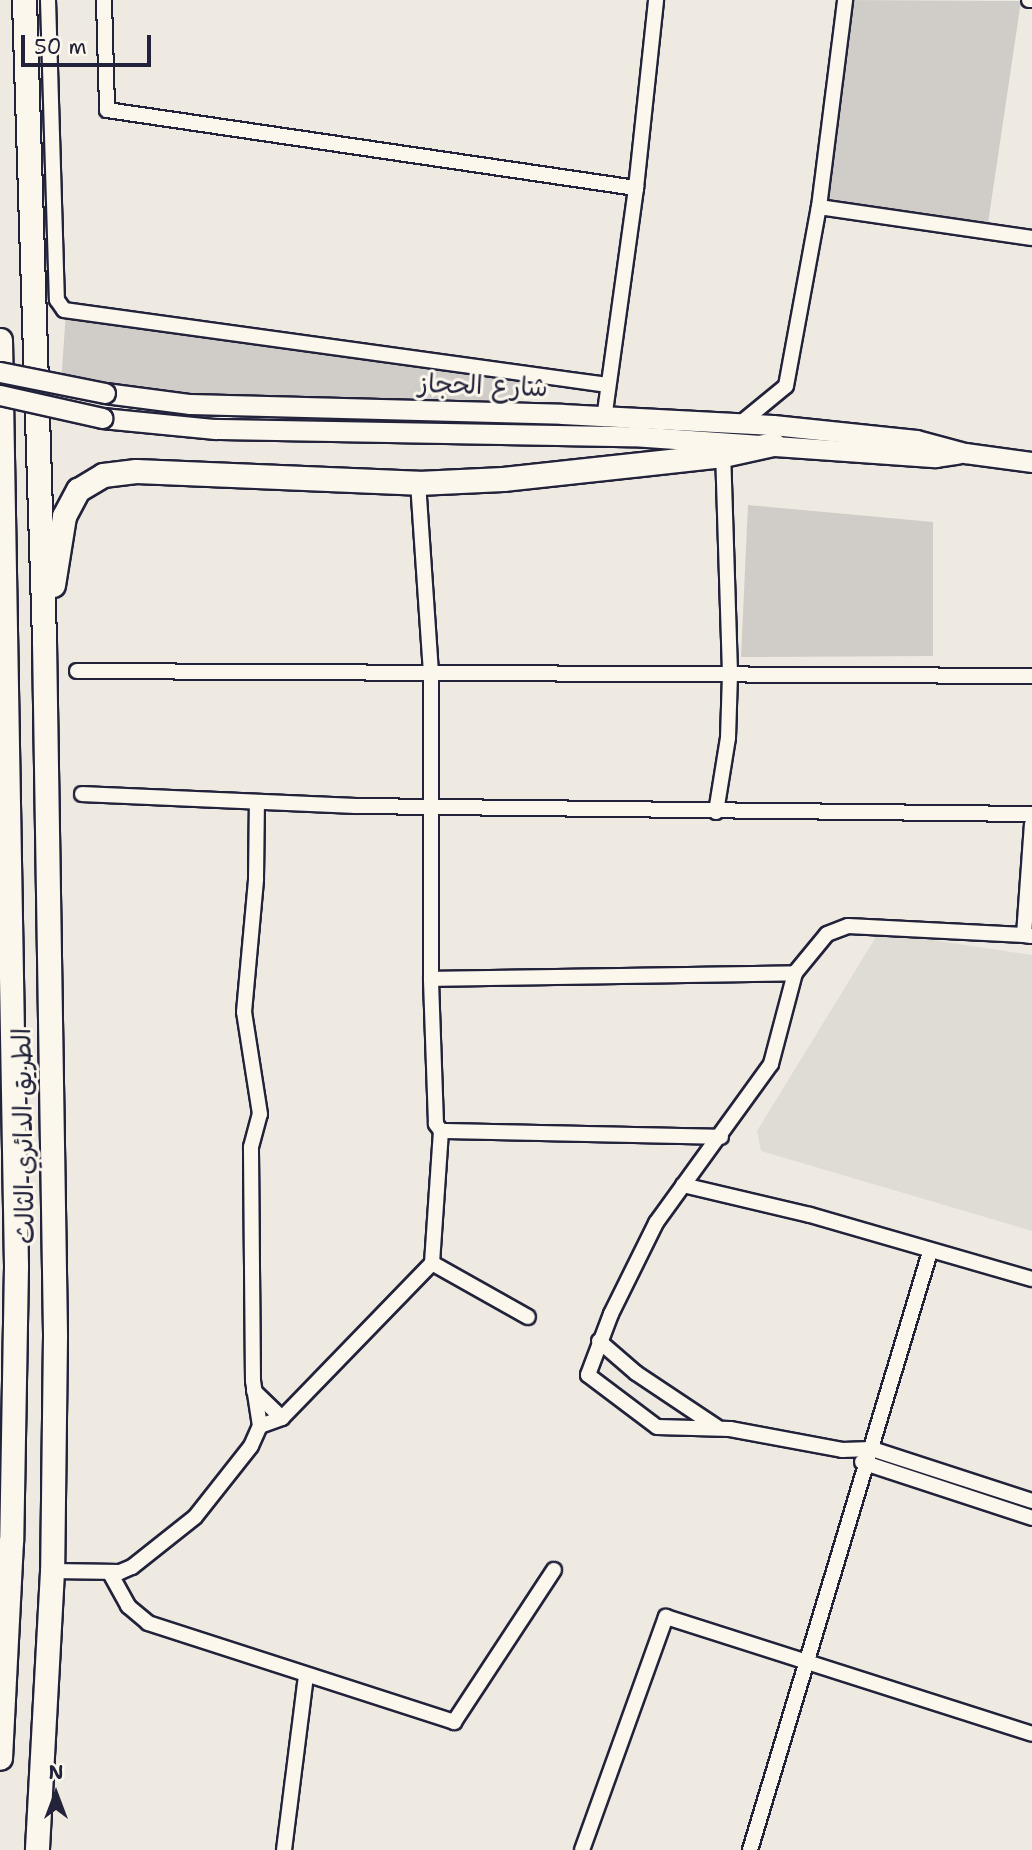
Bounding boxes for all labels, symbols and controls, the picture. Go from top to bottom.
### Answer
scale bar [24,21,154,65]
text: 50 m [34,33,87,61]
street label: شارع الحجاز [418,367,548,403]
street label: الطريق الدائري الثالث [6,1028,40,1244]
north arrow [21,1759,91,1829]
text: N [48,1760,64,1785]

